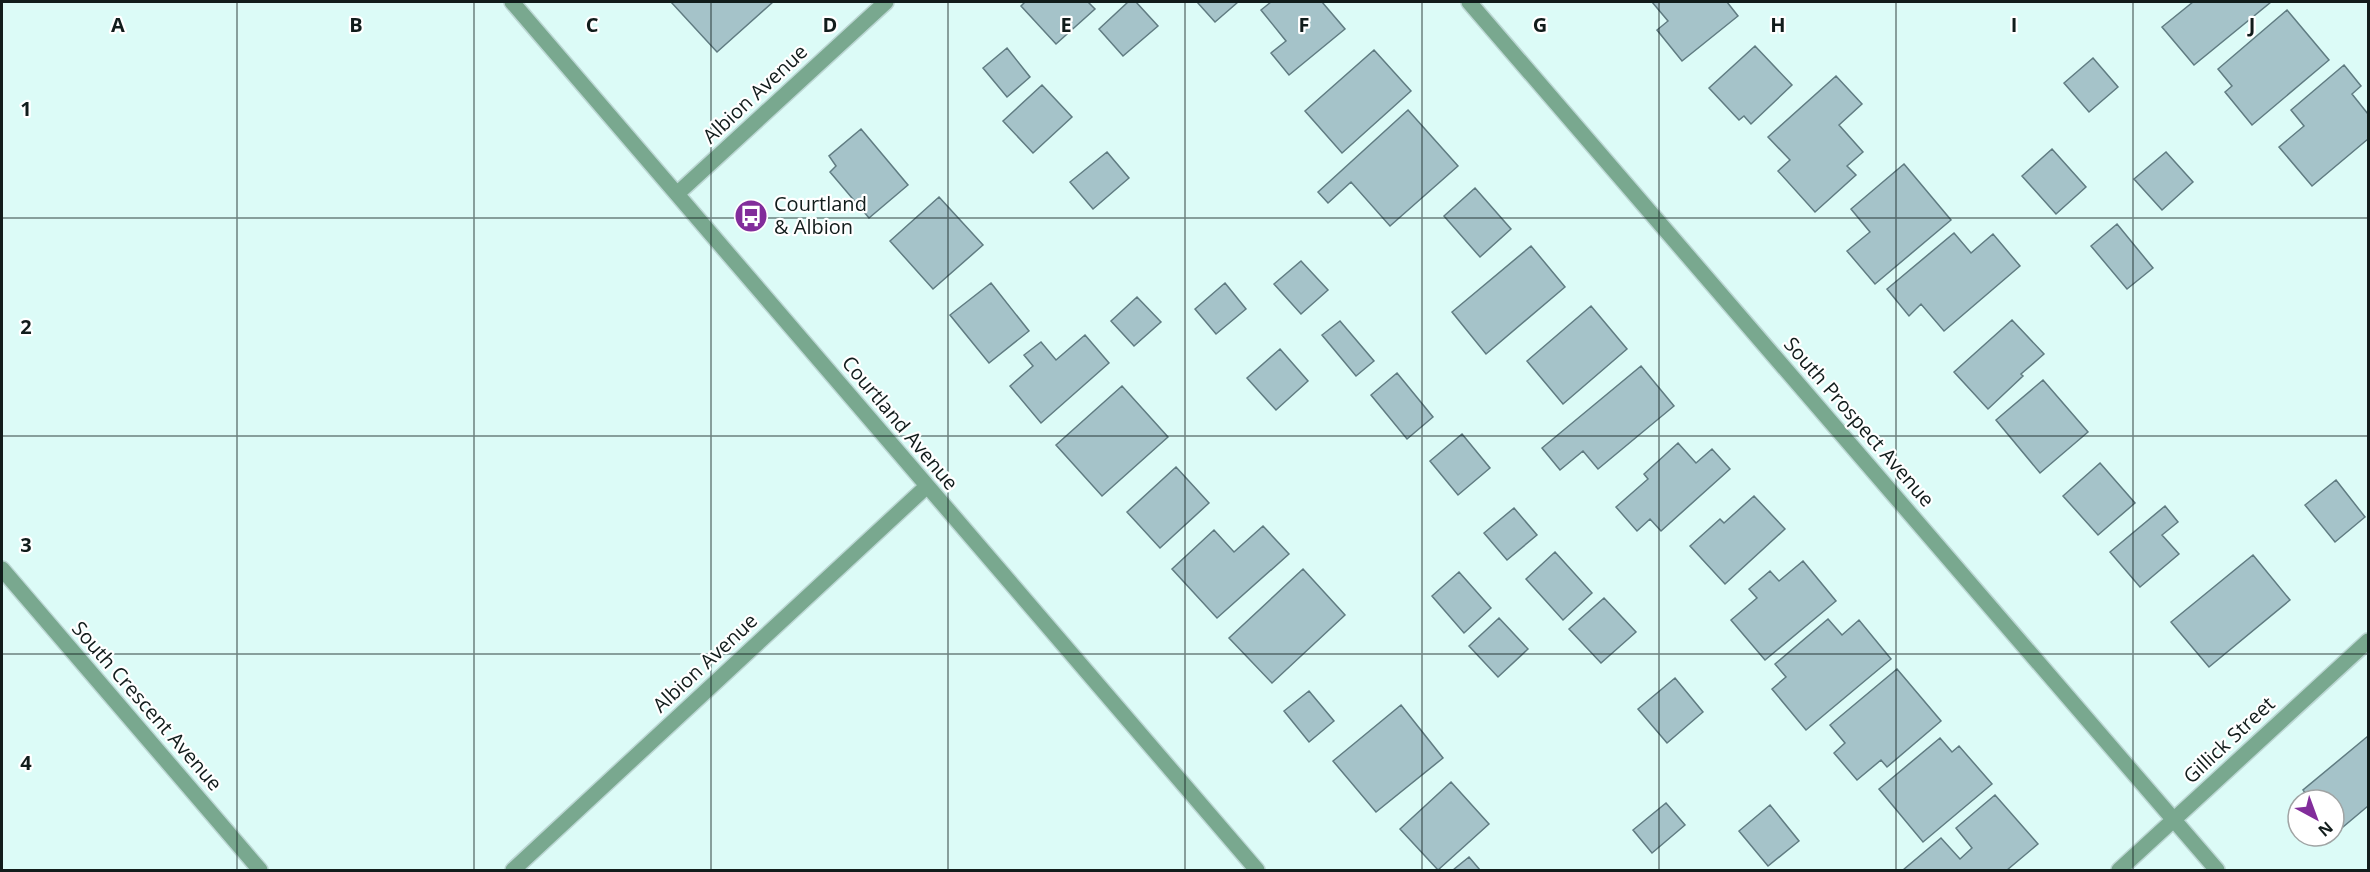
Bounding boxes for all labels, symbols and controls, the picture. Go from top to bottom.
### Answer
text: A [111,11,125,38]
text: B [349,11,363,38]
text: C [586,11,599,38]
text: D [823,11,837,38]
text: E [1060,11,1072,38]
text: F [1299,11,1309,38]
text: G [1533,11,1547,38]
text: H [1770,11,1786,38]
text: I [2011,11,2017,38]
text: J [2247,11,2255,38]
street label: Albion Avenue [696,38,813,149]
text: 1 [20,95,32,122]
place label: Courtland & Albion [774,190,867,240]
bus stop icon: Courtland & Albion [733,198,769,234]
text: 2 [20,313,32,340]
street label: South Prospect Avenue [1778,331,1941,512]
street label: Courtland Avenue [836,350,965,496]
text: 3 [20,531,32,558]
street label: Albion Avenue [646,607,763,718]
street label: South Crescent Avenue [66,615,229,796]
street label: Gillick Street [2177,690,2280,789]
text: 4 [20,749,32,776]
north arrow [2286,788,2346,848]
text: N [2314,817,2338,842]

